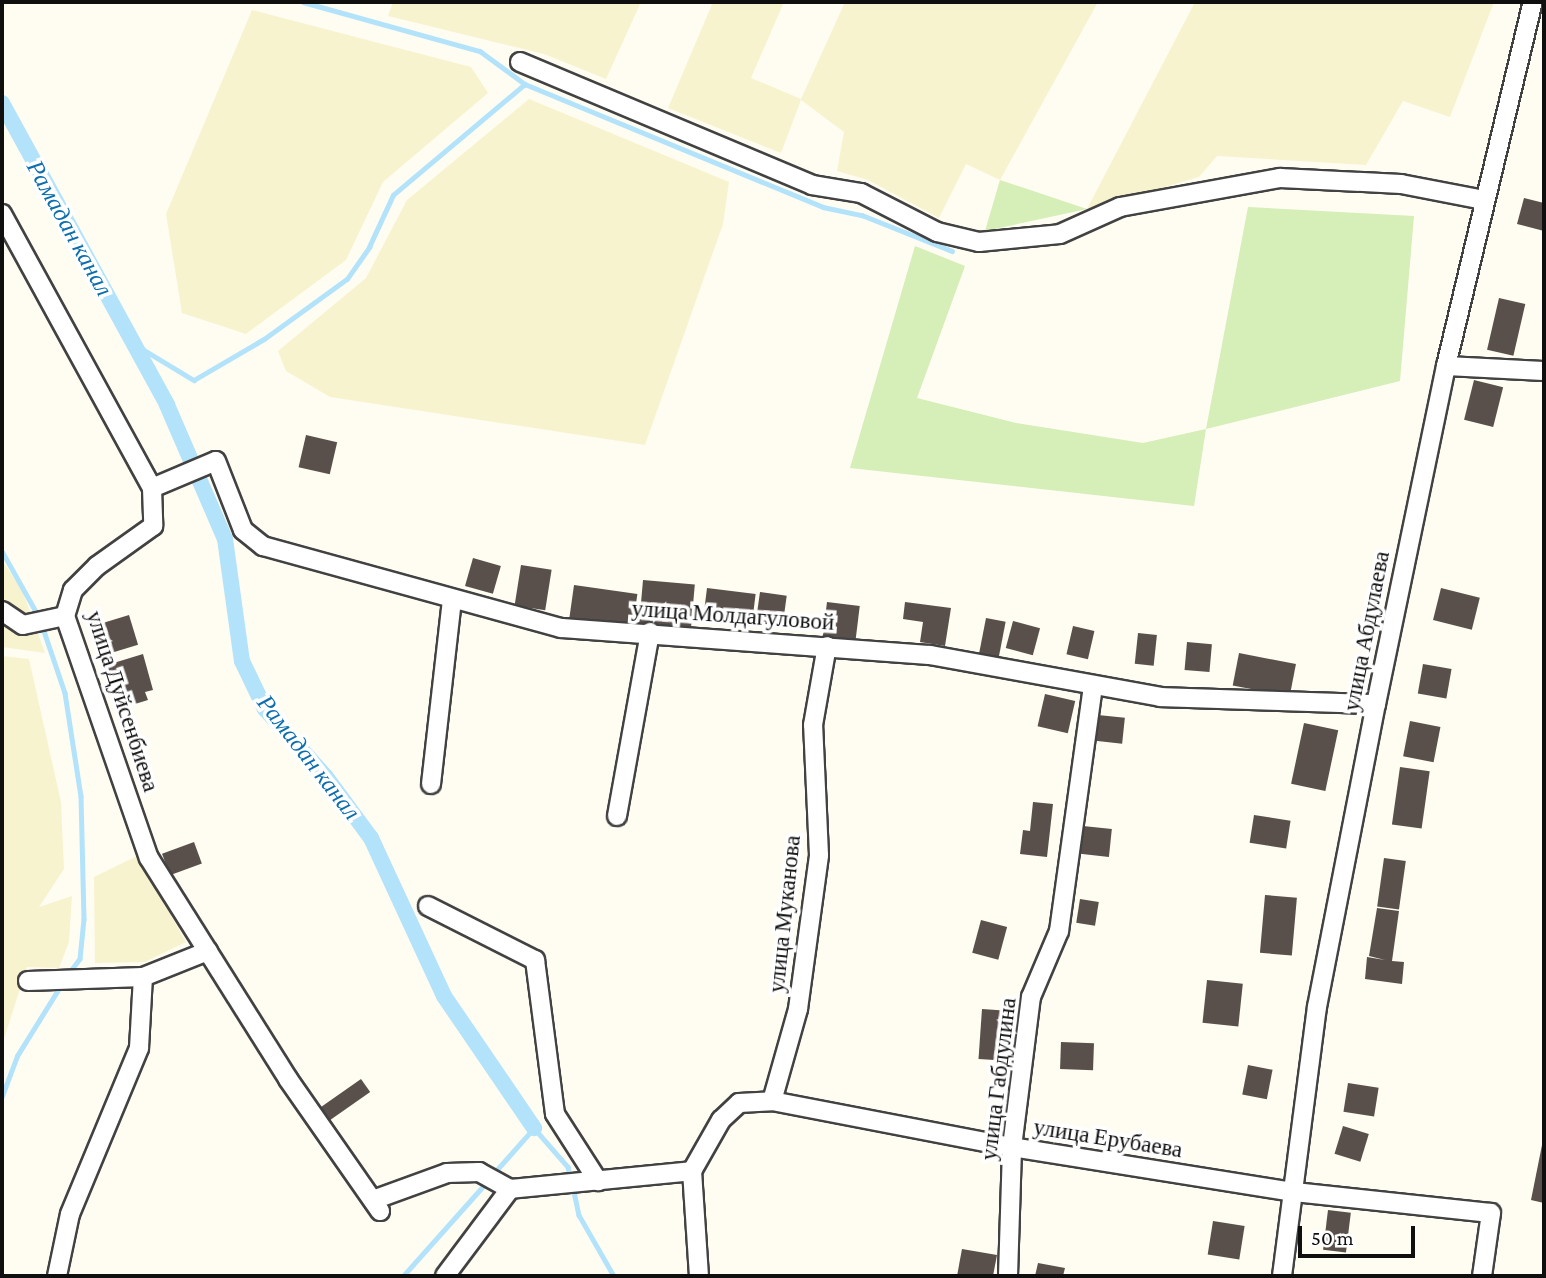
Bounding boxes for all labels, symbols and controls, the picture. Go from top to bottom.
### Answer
water label: Рамадан канал [21,155,119,301]
street label: улица Абдулаева [1337,549,1395,713]
street label: улица Молдагуловой [631,594,835,636]
street label: улица Дуйсенбиева [81,607,165,795]
water label: Рамадан канал [251,689,367,825]
street label: улица Муканова [762,834,806,994]
street label: улица Габдулина [974,996,1022,1162]
street label: улица Ерубаева [1032,1113,1184,1163]
scale bar [1301,1212,1418,1256]
text: 50 m [1311,1226,1354,1250]

